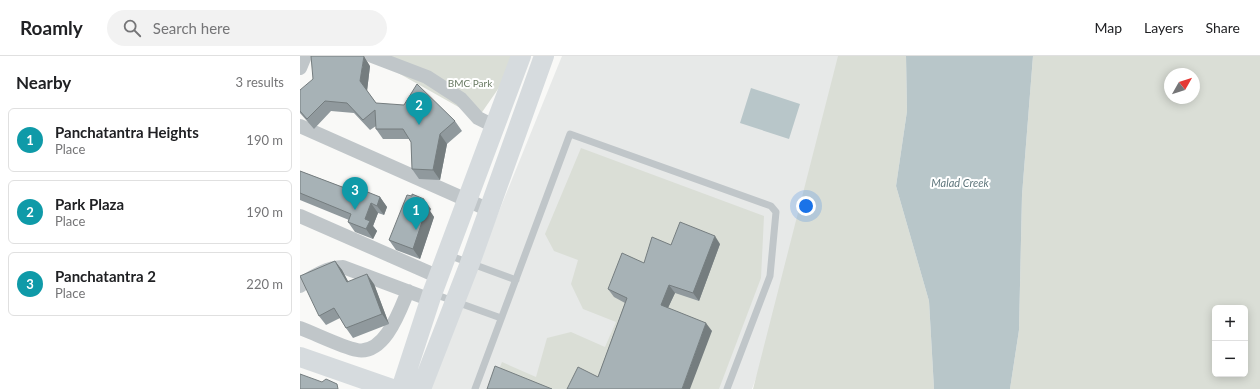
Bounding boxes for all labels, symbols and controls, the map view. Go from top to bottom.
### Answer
search box [107,10,387,46]
text: Roamly [20,16,83,39]
icon: search [121,17,143,39]
text: Search here [153,19,230,37]
text: Map [1094,19,1122,36]
text: Layers [1144,19,1184,36]
text: Share [1206,19,1240,36]
north arrow [1164,68,1200,104]
text: Nearby [16,72,71,93]
text: 3 results [236,74,284,90]
park label: BMC Park [448,77,493,89]
pin: 2 [406,92,432,125]
text: Panchatantra Heights [55,123,199,141]
text: 1 [26,132,34,148]
text: 190 m [246,132,283,148]
text: Place [55,141,85,157]
water label: Malad Creek [931,176,990,189]
pin: 3 [342,177,368,210]
text: Park Plaza [55,195,124,213]
your location [796,196,816,216]
pin: 1 [403,197,429,230]
text: 2 [26,204,34,220]
text: 190 m [246,204,283,220]
text: Place [55,213,85,229]
text: Panchatantra 2 [55,267,156,285]
text: 3 [26,276,34,292]
text: 220 m [246,276,283,292]
text: Place [55,285,85,301]
map controls [1212,305,1248,377]
button: + [1212,305,1248,341]
button: − [1212,341,1248,377]

